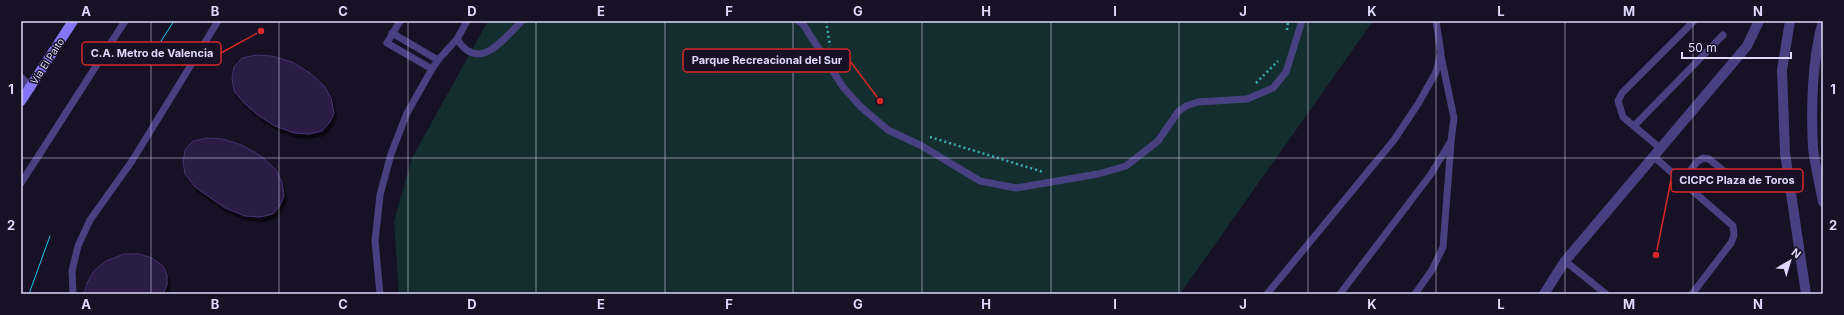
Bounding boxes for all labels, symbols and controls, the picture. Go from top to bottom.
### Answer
text: A [81,3,91,19]
text: B [211,3,220,19]
text: C [338,3,348,19]
text: D [467,3,477,19]
text: E [597,3,605,19]
text: F [725,3,733,19]
text: G [853,3,863,19]
text: H [981,3,991,19]
text: I [1113,3,1117,19]
text: J [1239,3,1247,19]
text: K [1367,3,1377,19]
text: L [1497,3,1505,19]
text: M [1623,3,1635,19]
text: N [1753,3,1763,19]
scale bar [1682,34,1791,60]
street label: Vía El Paito [28,36,66,86]
text: 50 m [1688,40,1717,55]
callout: C.A. Metro de Valencia [82,42,221,65]
text: C.A. Metro de Valencia [91,46,213,60]
callout: Parque Recreacional del Sur [683,49,850,72]
text: Parque Recreacional del Sur [692,53,843,67]
text: 1 [8,81,14,97]
text: 1 [1830,81,1836,97]
callout: CICPC Plaza de Toros [1671,169,1803,192]
text: CICPC Plaza de Toros [1679,173,1795,187]
text: 2 [7,217,15,233]
text: 2 [1829,217,1837,233]
north arrow [1770,241,1810,281]
text: N [1789,245,1804,261]
text: A [81,296,91,312]
text: B [211,296,220,312]
text: C [338,296,348,312]
text: D [467,296,477,312]
text: E [597,296,605,312]
text: F [725,296,733,312]
text: G [853,296,863,312]
text: H [981,296,991,312]
text: I [1113,296,1117,312]
text: J [1239,296,1247,312]
text: K [1367,296,1377,312]
text: L [1497,296,1505,312]
text: M [1623,296,1635,312]
text: N [1753,296,1763,312]

